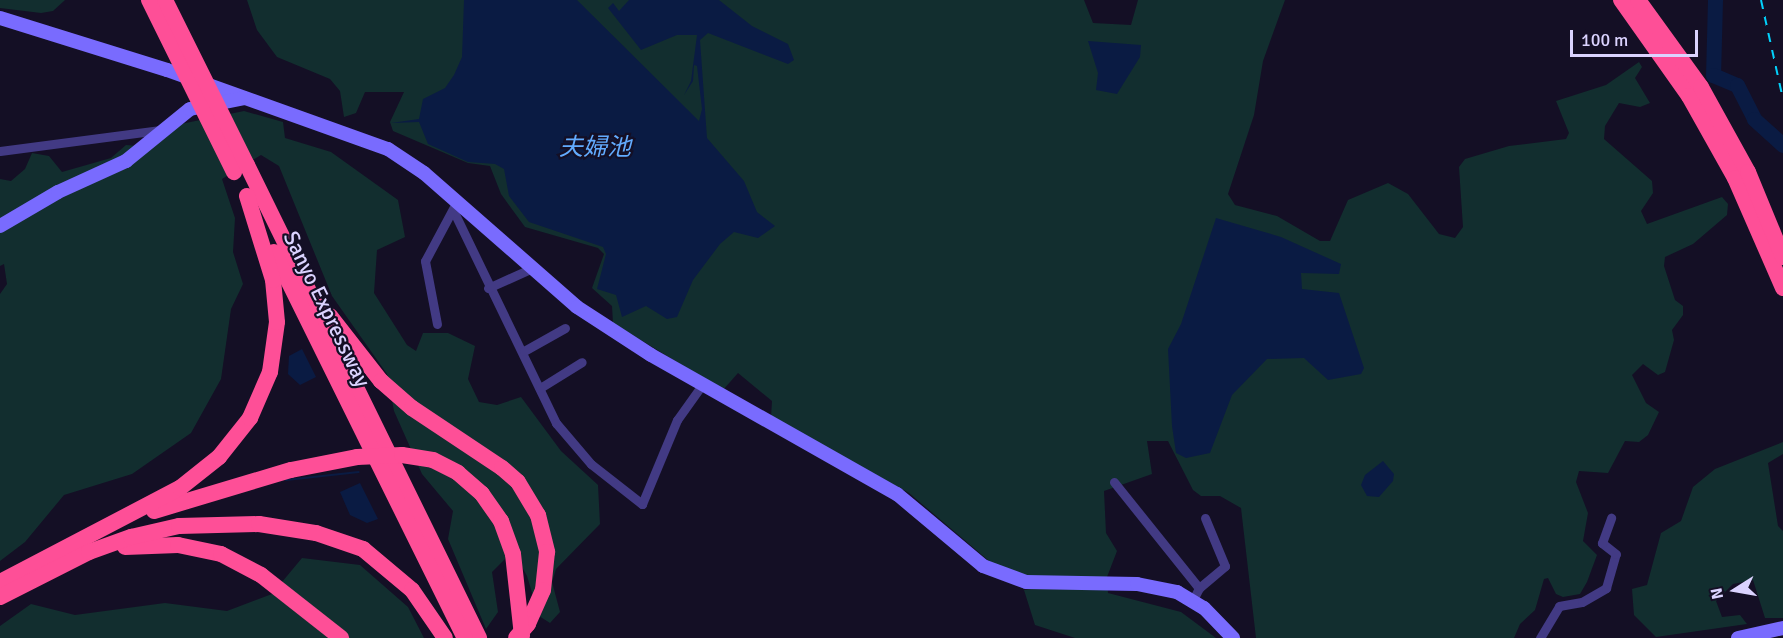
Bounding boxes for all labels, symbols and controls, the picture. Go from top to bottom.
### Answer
scale bar [1573,18,1700,56]
text: 100 m [1581,29,1628,51]
water label: 夫婦池 [559,134,631,162]
street label: Sanyo Expressway [278,227,376,391]
north arrow [1705,560,1765,620]
text: N [1706,586,1728,601]

